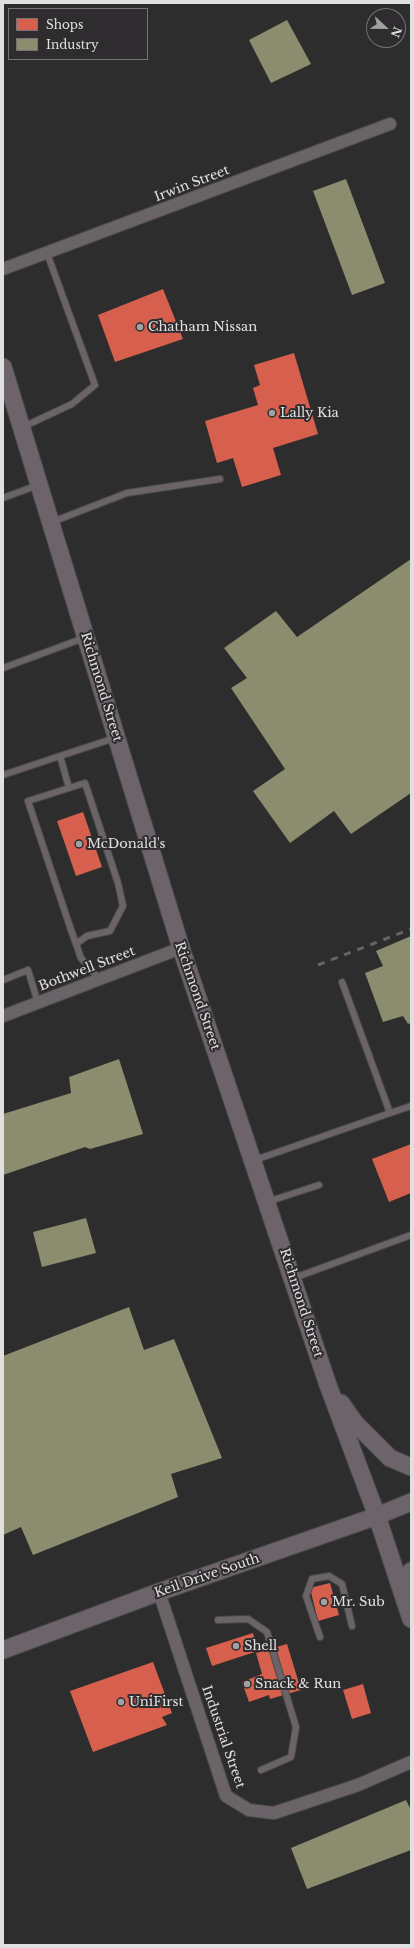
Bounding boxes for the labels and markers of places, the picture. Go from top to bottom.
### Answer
place label: Chatham Nissan [148,319,257,335]
marker: Chatham Nissan [135,322,145,332]
place label: Lally Kia [280,405,339,421]
marker: Lally Kia [267,408,277,418]
place label: McDonald's [87,836,165,852]
marker: McDonald's [74,839,84,849]
place label: Mr. Sub [332,1594,385,1610]
marker: Mr. Sub [319,1597,329,1607]
place label: Shell [244,1638,277,1654]
marker: Shell [231,1641,241,1651]
place label: Snack & Run [255,1676,341,1692]
marker: Snack & Run [242,1679,252,1689]
place label: UniFirst [129,1694,183,1710]
marker: UniFirst [116,1697,126,1707]

